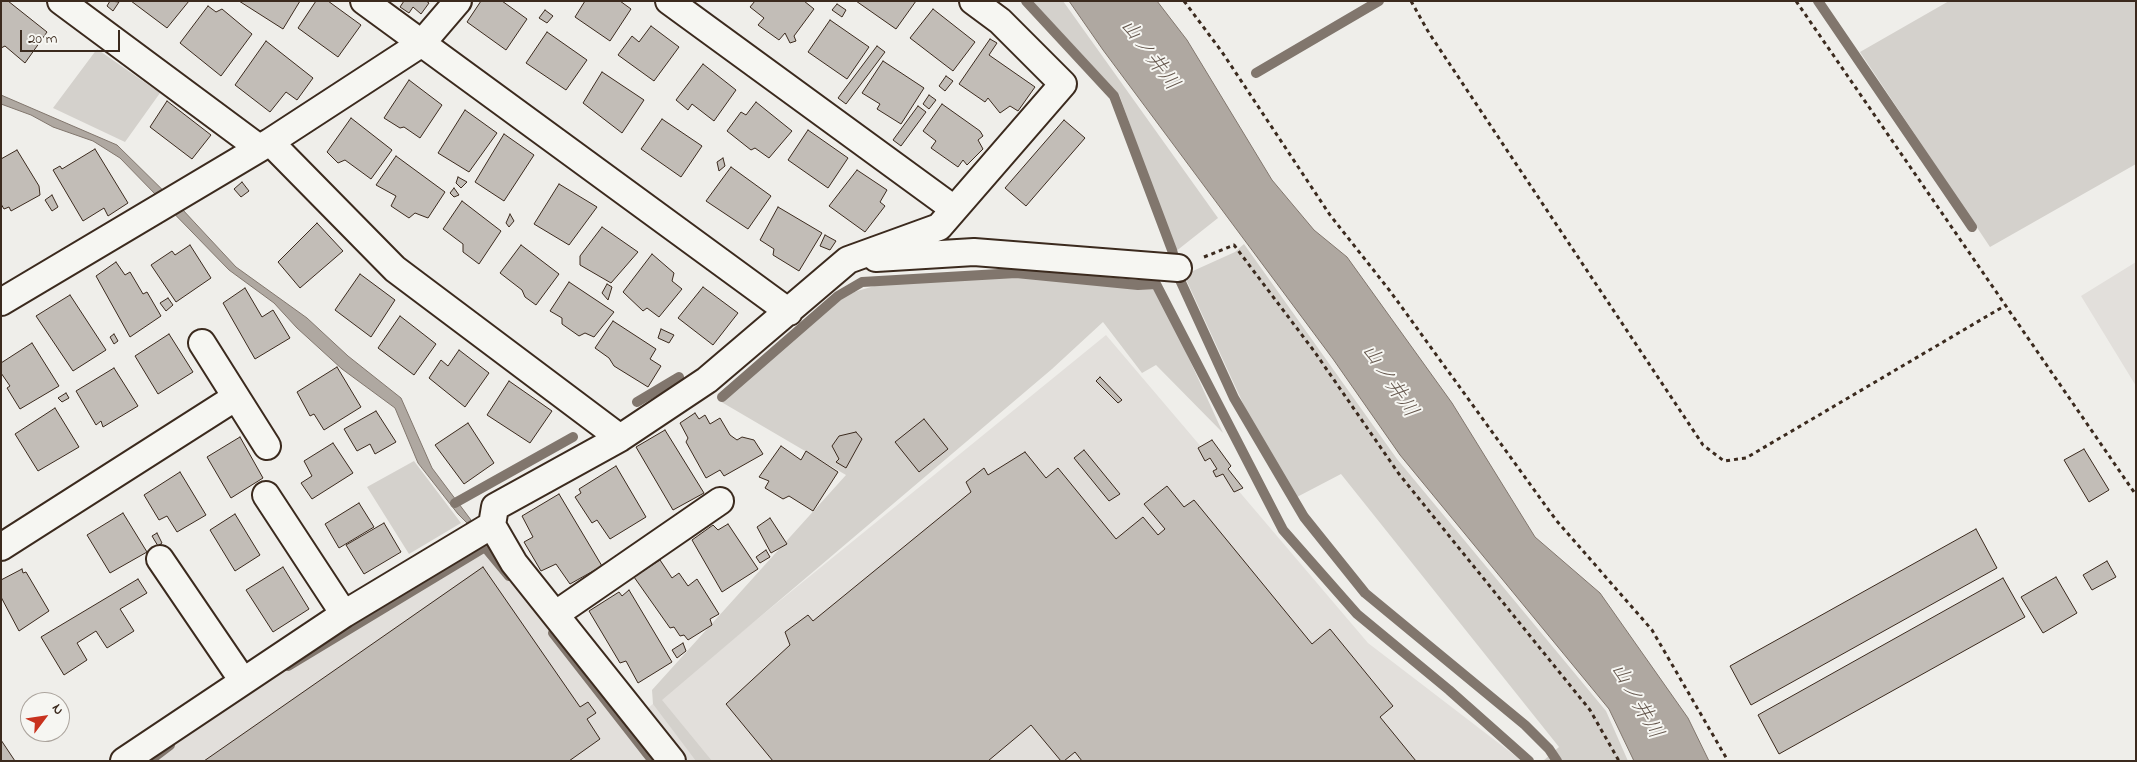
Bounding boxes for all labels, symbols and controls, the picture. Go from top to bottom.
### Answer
water label: 山ノ井川 [1113,15,1183,97]
scale bar [22,20,122,52]
text: 20 m [28,28,57,50]
water label: 山ノ井川 [1354,340,1422,424]
water label: 山ノ井川 [1603,659,1667,745]
north arrow [20,692,70,742]
text: N [46,700,69,719]

